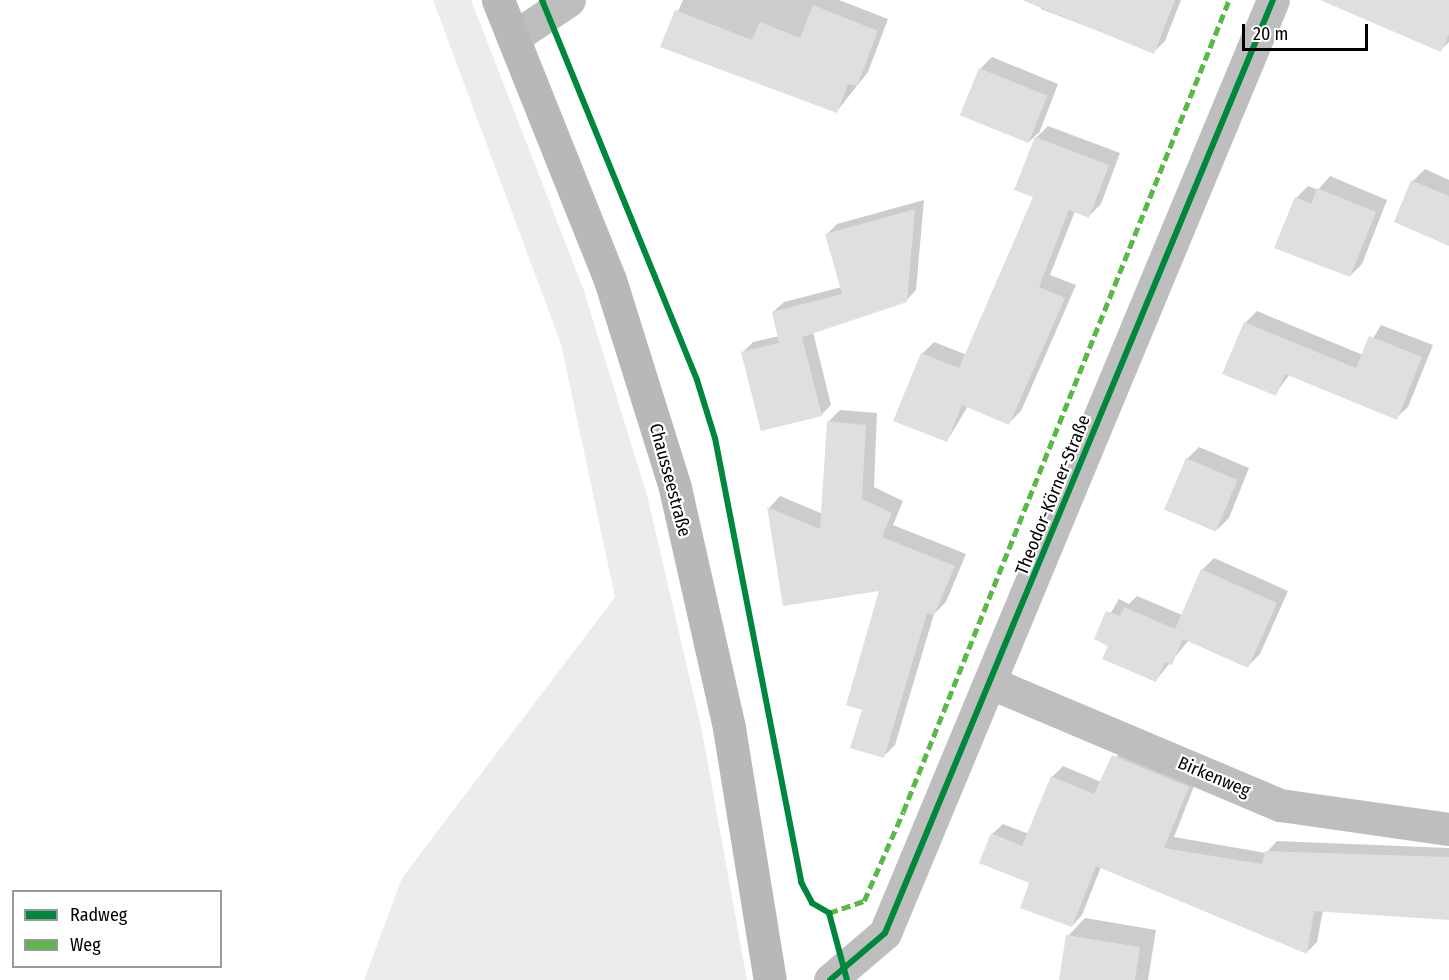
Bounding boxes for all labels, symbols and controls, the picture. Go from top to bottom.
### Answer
scale bar [1245,12,1371,50]
text: 20 m [1253,23,1288,45]
street label: Theodor-Körner-Straße [1011,412,1095,578]
street label: Chausseestraße [645,421,695,539]
street label: Birkenweg [1175,752,1253,802]
legend [12,890,222,968]
text: Radweg [70,904,127,926]
text: Weg [70,934,101,956]

